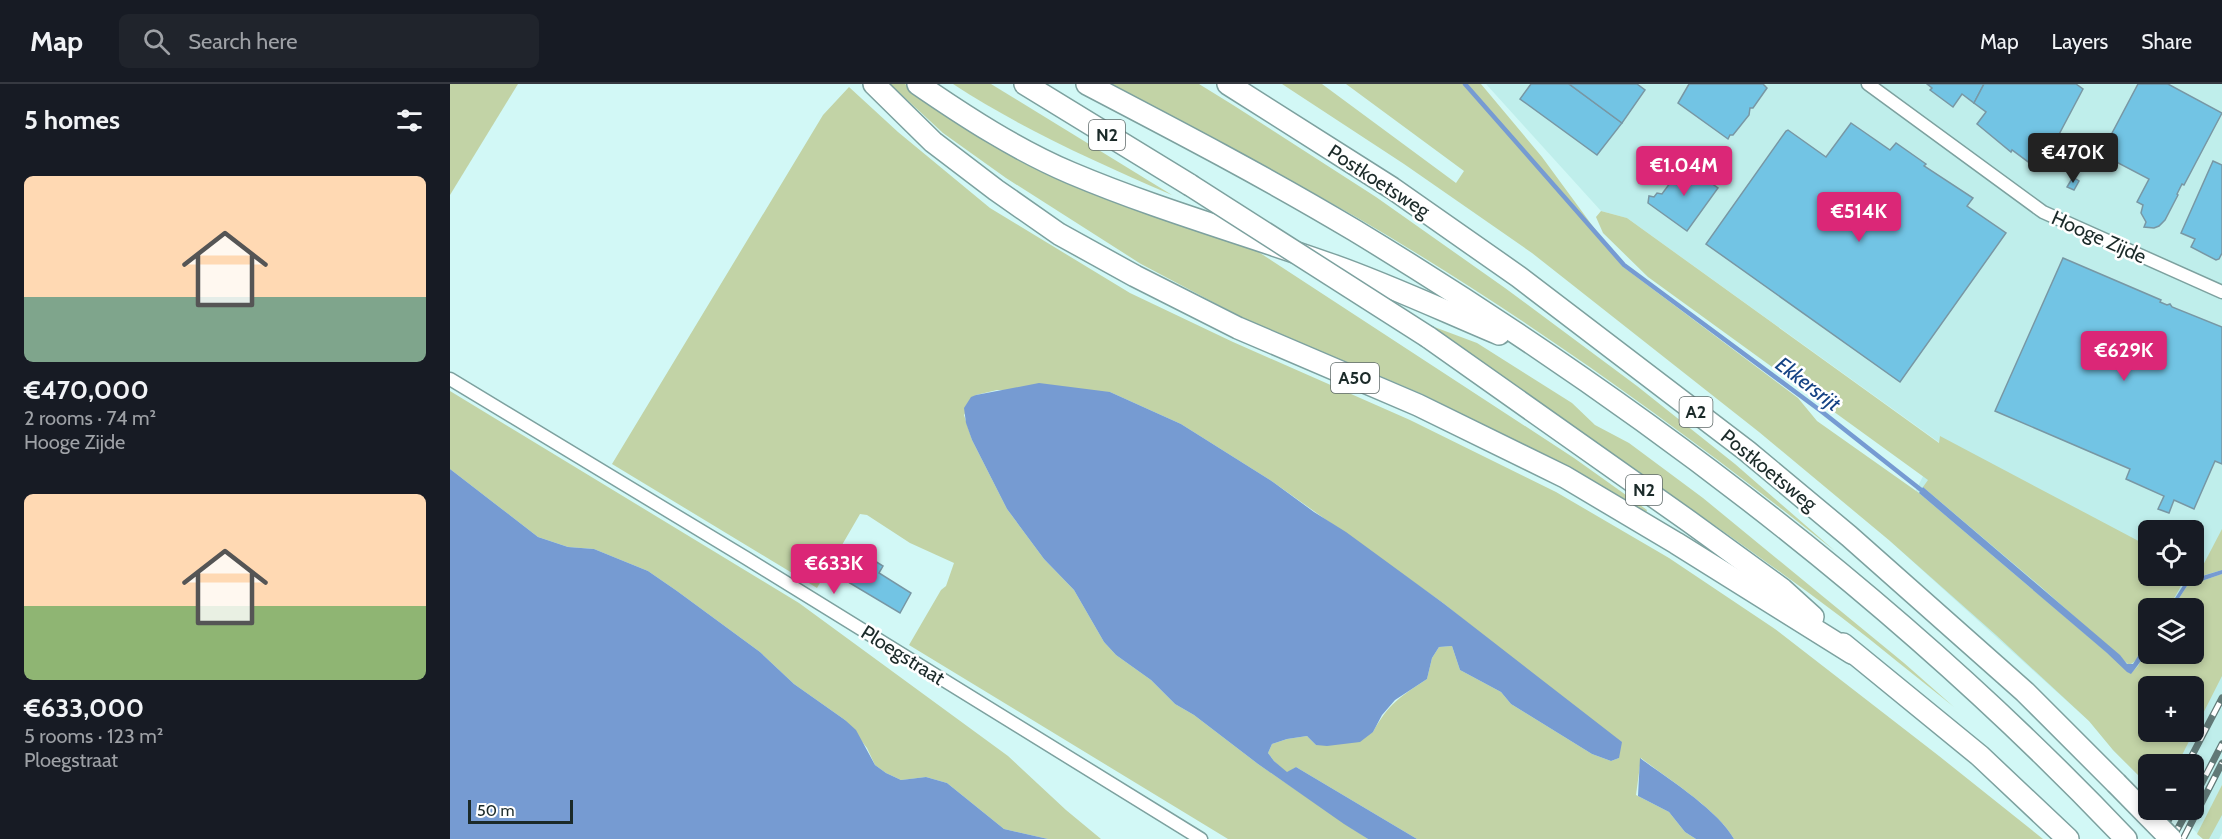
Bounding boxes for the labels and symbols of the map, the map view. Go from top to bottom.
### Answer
road number: N2 [1089,120,1125,150]
pin: €470K [2031,133,2115,184]
street label: Postkoetsweg [1324,139,1435,223]
pin: €1.04M [1635,146,1733,197]
pin: €514K [1817,192,1901,243]
street label: Hooge Zijde [2048,205,2150,269]
pin: €629K [2082,331,2166,382]
water label: Ekkersrijt [1770,351,1846,417]
road number: A50 [1331,363,1379,393]
road number: A2 [1680,397,1712,427]
street label: Postkoetsweg [1716,424,1823,517]
road number: N2 [1626,475,1662,505]
pin: €633K [792,544,876,595]
street label: Ploegstraat [857,620,949,690]
scale bar [468,797,573,824]

